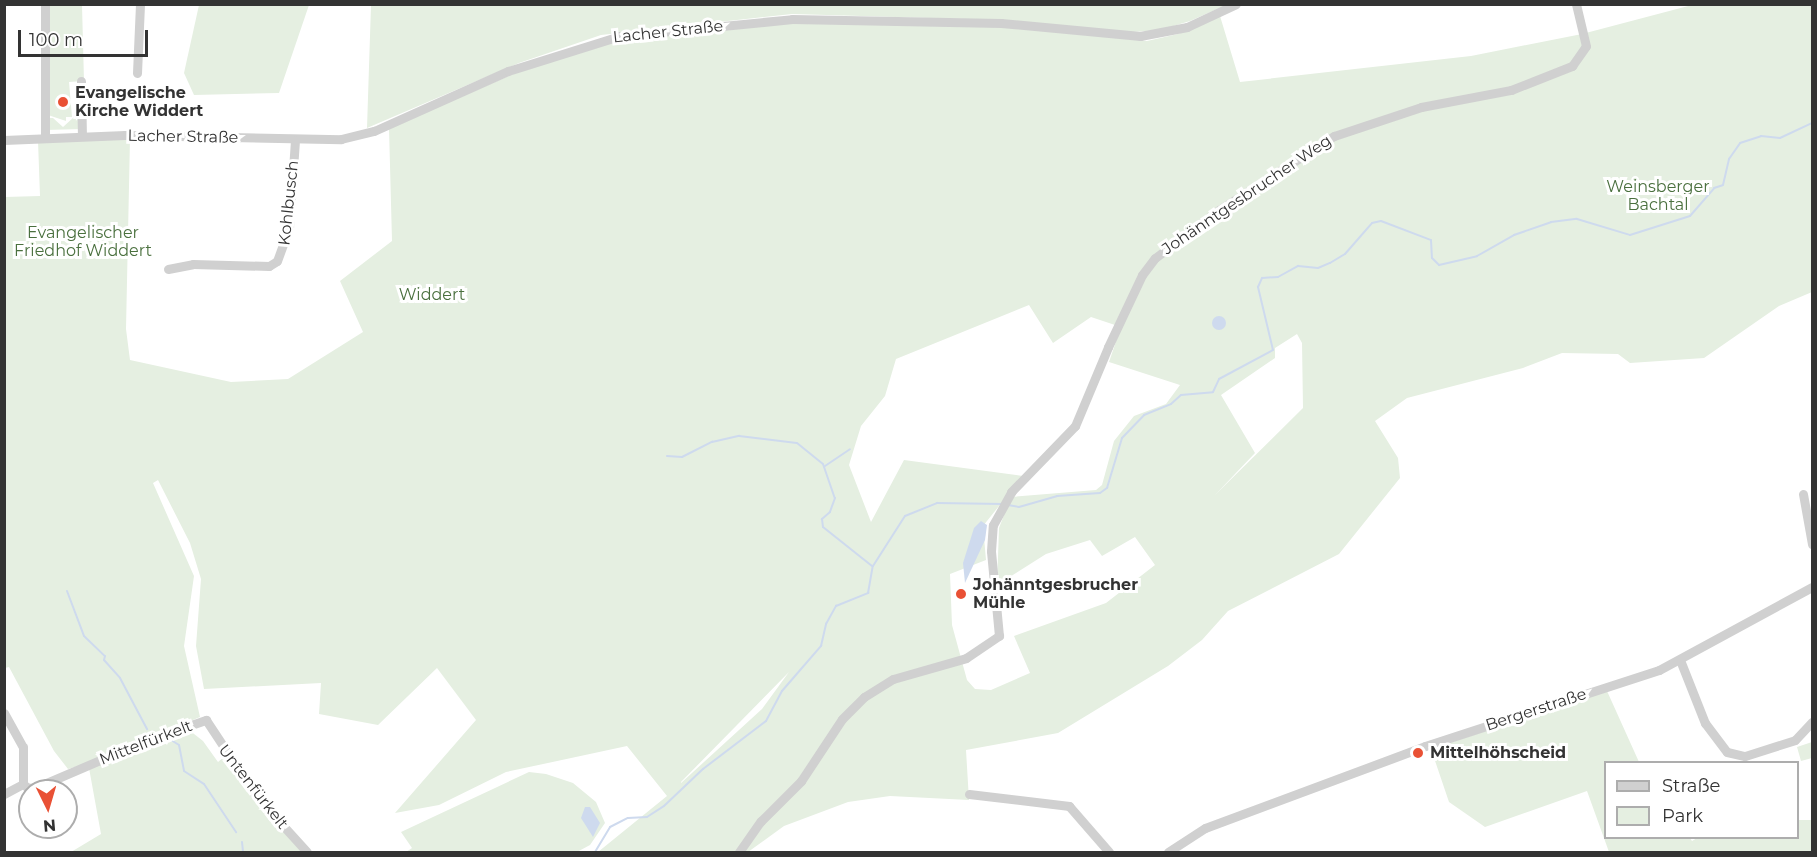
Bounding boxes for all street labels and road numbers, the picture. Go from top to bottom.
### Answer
street label: Lacher Straße [612,17,724,47]
street label: Lacher Straße [127,126,239,148]
street label: Johänntgesbrucher Weg [1159,131,1335,259]
street label: Kohlbusch [275,160,303,246]
street label: Bergerstraße [1483,685,1589,735]
street label: Mittelfürkelt [97,716,195,770]
street label: Untenfürkelt [214,741,292,833]

